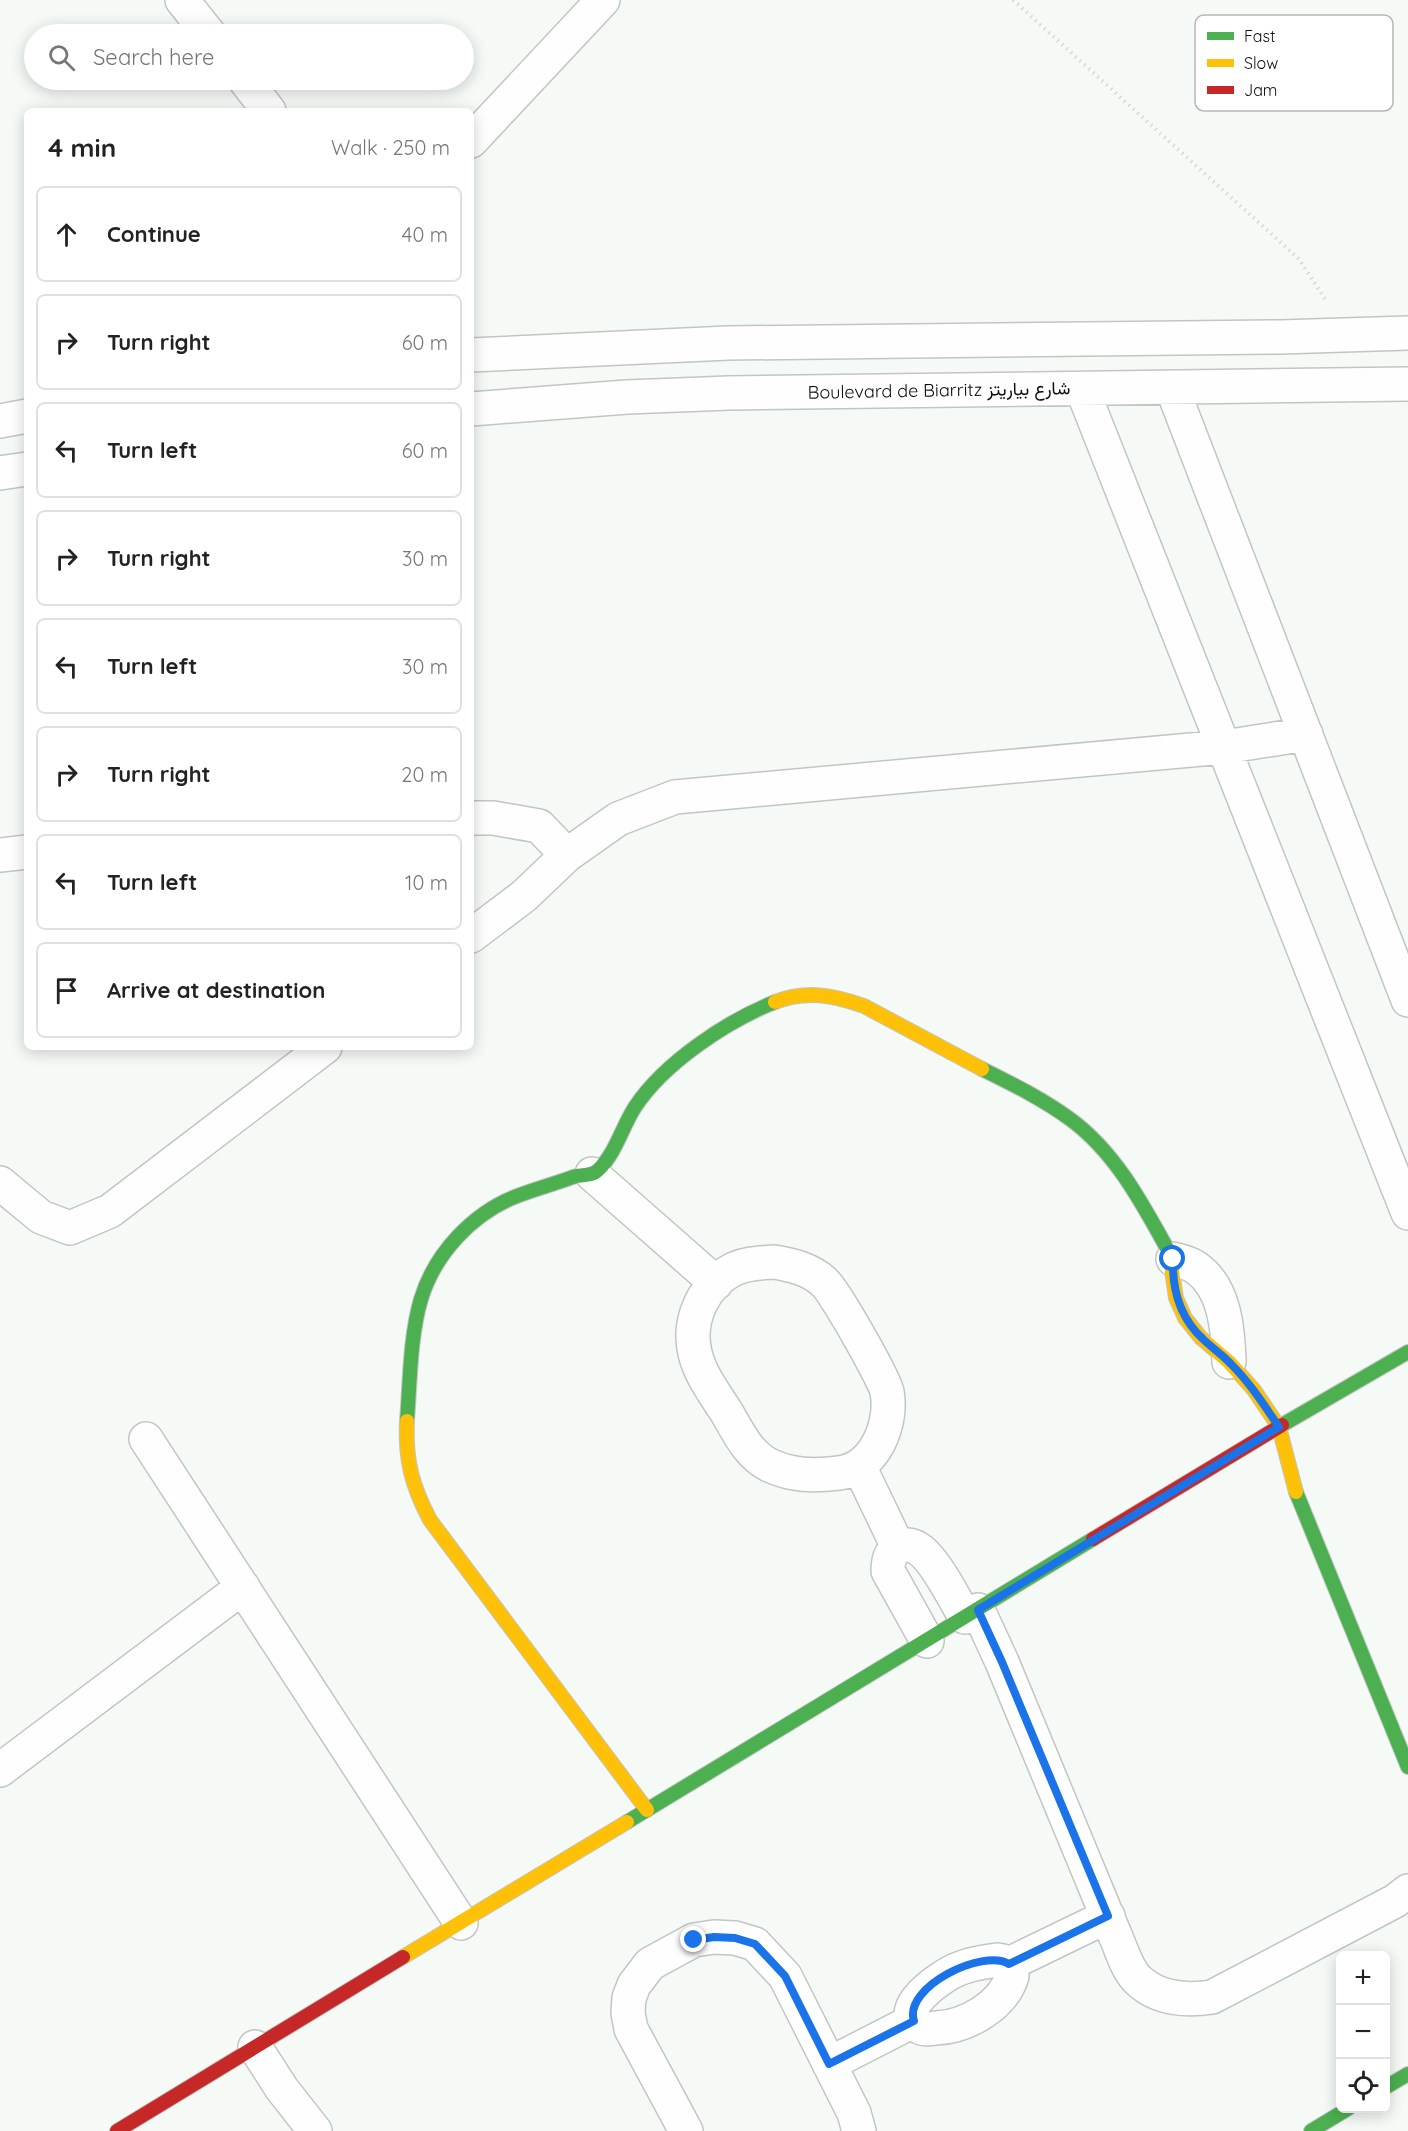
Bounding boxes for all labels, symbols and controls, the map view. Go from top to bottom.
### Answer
legend [1195,15,1393,111]
search box [24,24,474,90]
text: Fast [1244,26,1275,46]
icon: search [45,41,78,74]
text: Search here [93,43,214,71]
text: Slow [1244,53,1278,73]
text: Jam [1244,80,1277,100]
text: 4 min [48,131,116,164]
text: Walk · 250 m [331,135,450,160]
icon: ahead [50,218,83,251]
text: Continue [107,220,201,248]
text: 40 m [402,222,448,247]
icon: right [50,326,83,359]
text: Turn right [107,328,211,356]
text: 60 m [402,330,448,355]
street label: Boulevard de Biarritz شارع بياريتز [807,376,1071,405]
icon: left [50,434,83,467]
text: Turn left [107,436,197,464]
text: 60 m [402,438,448,463]
icon: right [50,542,83,575]
text: Turn right [107,544,211,572]
text: 30 m [402,546,448,571]
icon: left [50,650,83,683]
text: Turn left [107,652,197,680]
text: 30 m [402,654,448,679]
icon: right [50,758,83,791]
text: Turn right [107,760,211,788]
text: 20 m [401,762,448,787]
icon: left [50,866,83,899]
text: Turn left [107,868,197,896]
text: 10 m [405,870,448,895]
icon: arrive [50,974,83,1007]
text: Arrive at destination [107,976,325,1004]
route start [1159,1245,1185,1271]
route end [680,1926,706,1952]
map controls [1336,1951,1390,2113]
button: + [1336,1951,1390,2005]
button: − [1336,2005,1390,2059]
button: locate [1336,2059,1390,2113]

